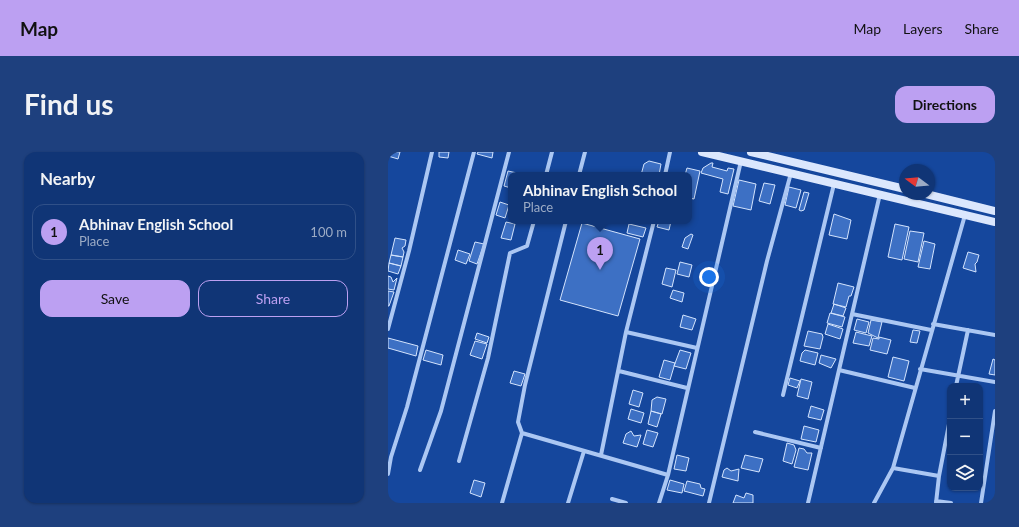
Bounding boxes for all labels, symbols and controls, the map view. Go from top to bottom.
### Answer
text: Map [20,17,58,40]
text: Map [853,20,881,37]
text: Layers [903,20,943,37]
text: Share [965,20,999,37]
button: Directions [895,86,995,123]
text: Find us [24,87,114,121]
north arrow [899,164,935,200]
text: Nearby [40,168,95,189]
popup [508,172,692,224]
text: Abhinav English School [523,181,677,199]
text: Place [523,199,553,215]
text: Abhinav English School [79,215,233,233]
text: 1 [50,224,58,240]
text: 100 m [310,224,347,240]
text: Place [79,233,109,249]
pin: 1 [587,237,613,270]
your location [699,267,719,287]
button: Save [40,280,190,317]
button: Share [198,280,348,317]
map controls [947,383,983,491]
button: + [947,383,983,419]
button: − [947,419,983,455]
button: layers [947,455,983,491]

